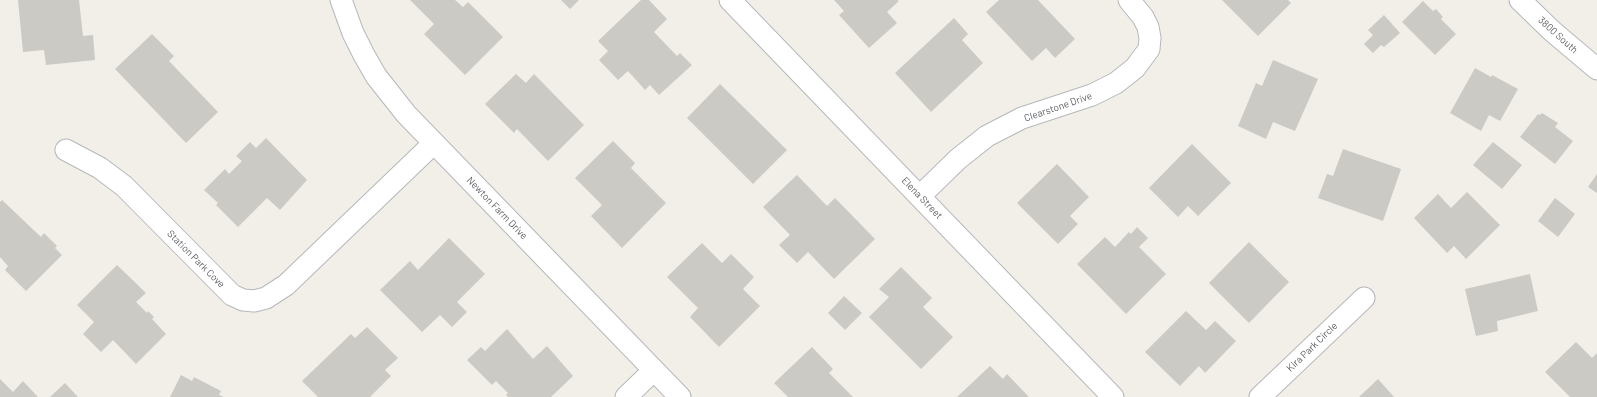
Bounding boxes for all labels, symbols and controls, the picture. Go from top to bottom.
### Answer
street label: 3800 South [1536,14,1580,56]
street label: Clearstone Drive [1022,90,1094,124]
street label: Newton Farm Drive [464,174,530,242]
street label: Elena Street [899,175,945,221]
street label: Station Park Cove [165,228,227,290]
street label: Kira Park Circle [1284,320,1340,374]

